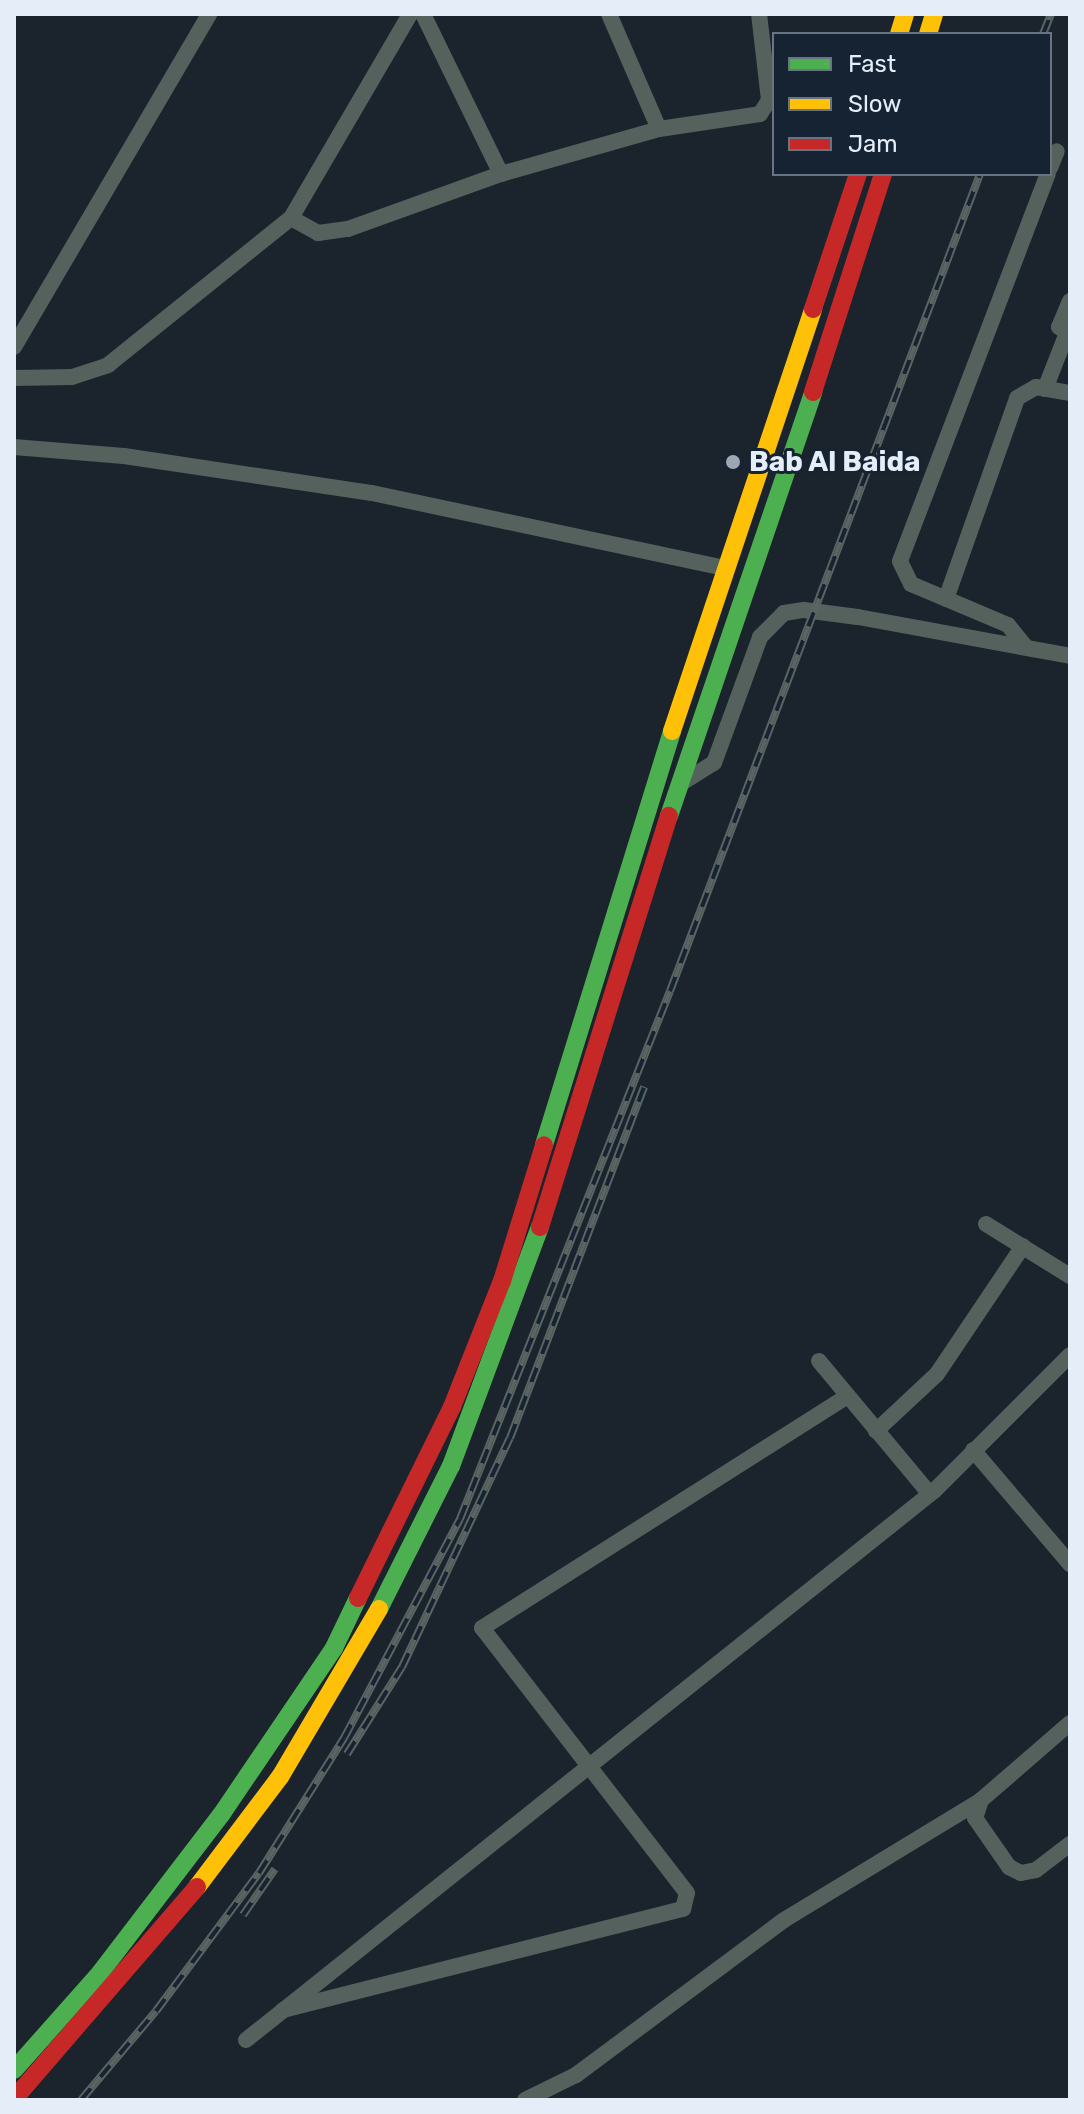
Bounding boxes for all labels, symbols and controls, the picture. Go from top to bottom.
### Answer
legend [772,32,1052,176]
text: Fast [848,50,896,78]
text: Slow [848,90,901,118]
text: Jam [848,130,898,158]
place label: Bab Al Baida [749,445,921,479]
marker: Bab Al Baida [724,453,742,471]

